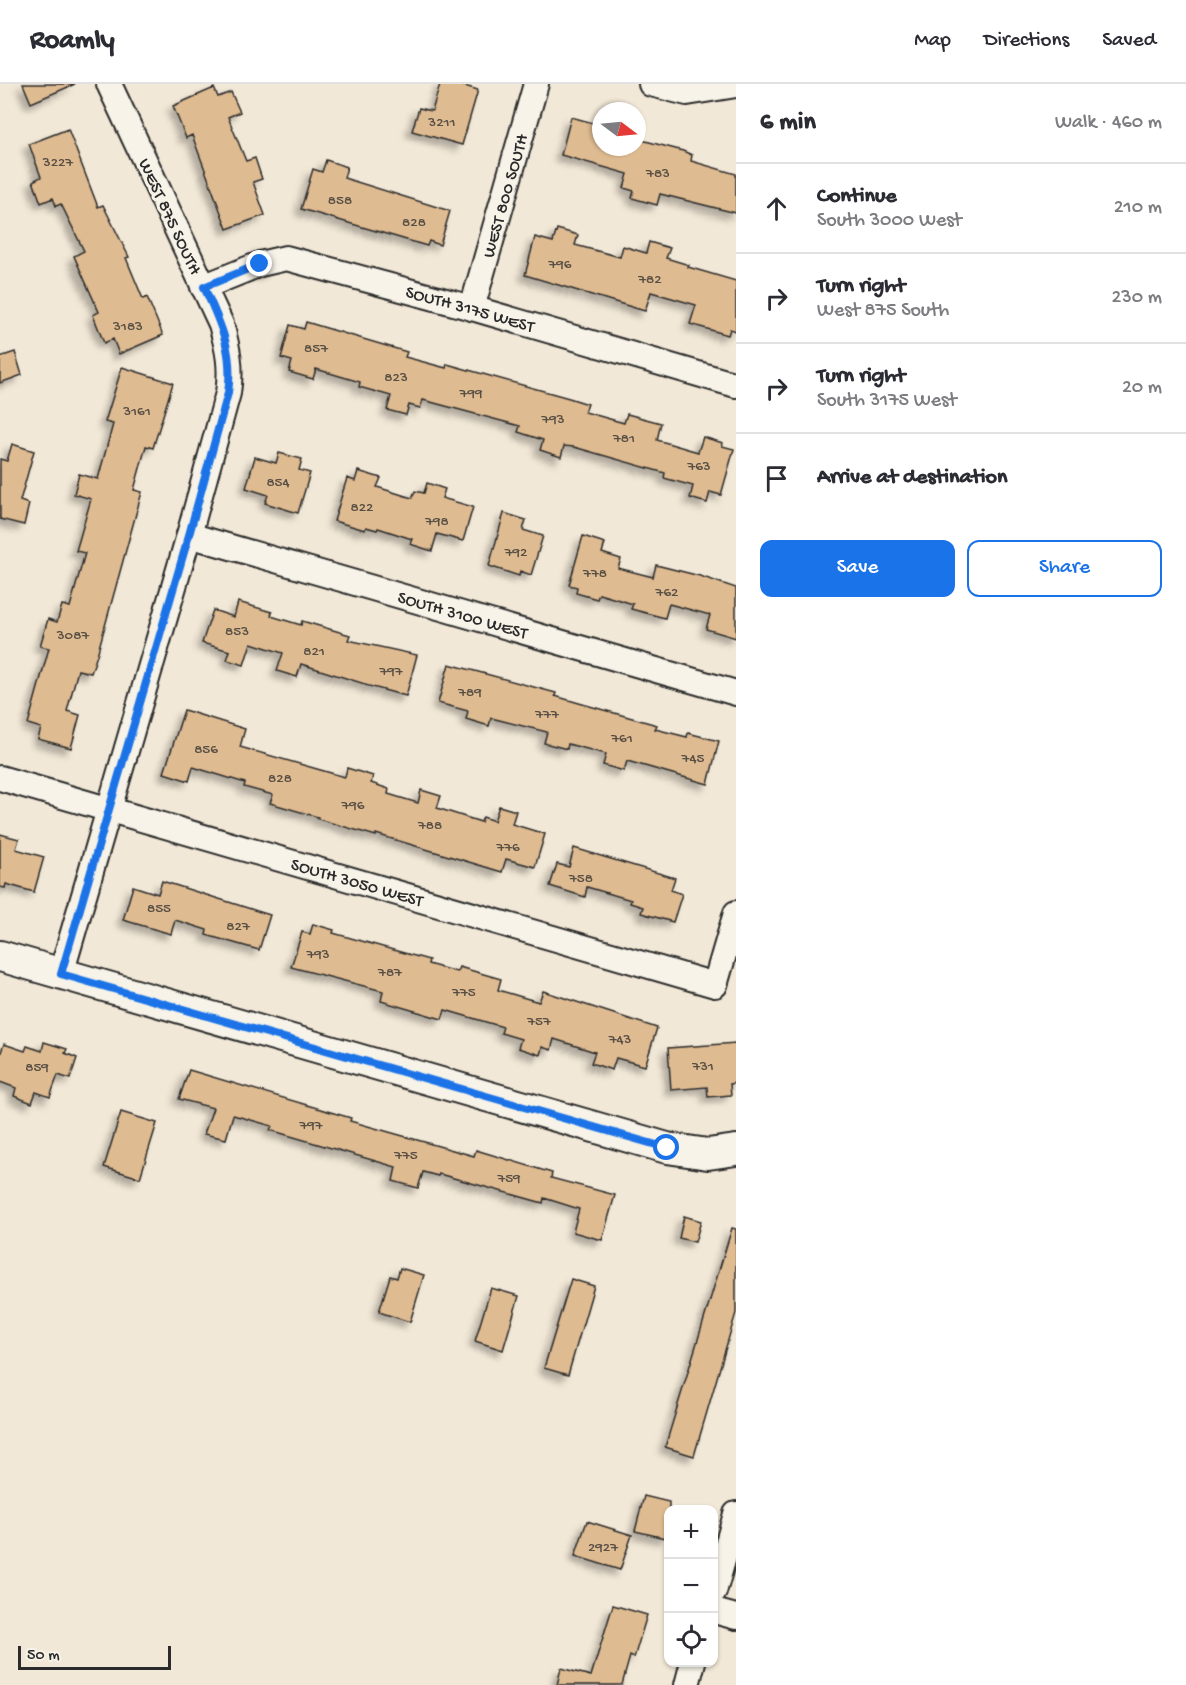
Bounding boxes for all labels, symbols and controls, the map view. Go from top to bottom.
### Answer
text: Roamly [30,25,115,58]
text: Map [914,29,951,54]
text: Directions [984,29,1069,54]
text: Saved [1102,29,1156,54]
north arrow [592,102,646,156]
text: 6 min [760,108,816,139]
text: Walk · 460 m [1055,112,1162,135]
house number: 3211 [427,114,456,132]
street label: WEST 800 SOUTH [479,131,534,260]
house number: 3227 [42,154,74,172]
street label: WEST 875 SOUTH [133,156,205,279]
house number: 783 [645,165,670,183]
text: Continue [817,184,897,210]
house number: 858 [328,192,352,210]
icon: ahead [760,192,793,225]
text: 210 m [1114,197,1162,220]
text: South 3000 West [817,210,962,233]
house number: 828 [402,214,426,232]
route end [246,250,272,276]
house number: 796 [548,256,572,274]
house number: 782 [637,271,662,289]
text: Turn right [817,274,905,300]
icon: right [760,282,793,315]
street label: SOUTH 3175 WEST [403,283,537,339]
text: 230 m [1112,287,1162,310]
text: West 875 South [817,300,949,323]
house number: 3183 [112,318,143,336]
house number: 857 [304,340,329,358]
text: Turn right [817,364,905,390]
house number: 823 [384,369,408,387]
icon: right [760,372,793,405]
text: 20 m [1122,377,1162,400]
house number: 799 [459,385,483,403]
text: South 3175 West [817,390,957,413]
house number: 3161 [122,403,151,421]
house number: 793 [540,411,565,429]
house number: 781 [612,430,635,448]
house number: 763 [686,458,711,476]
icon: arrive [760,462,793,495]
text: Arrive at destination [817,465,1007,491]
house number: 854 [266,474,290,492]
house number: 822 [351,499,373,517]
house number: 798 [424,513,449,531]
button: Save [760,540,955,597]
button: Share [967,540,1162,597]
house number: 792 [504,544,527,562]
house number: 778 [582,565,607,583]
house number: 762 [655,584,678,602]
street label: SOUTH 3100 WEST [395,588,531,646]
house number: 853 [225,623,249,641]
house number: 3087 [56,627,90,645]
house number: 821 [303,643,325,661]
house number: 797 [378,663,404,681]
house number: 789 [457,684,482,702]
house number: 777 [534,706,560,724]
house number: 761 [610,730,633,748]
house number: 856 [194,741,218,759]
house number: 745 [681,750,704,768]
house number: 828 [268,770,292,788]
house number: 796 [341,797,365,815]
house number: 788 [417,817,442,835]
house number: 776 [495,839,520,857]
street label: SOUTH 3050 WEST [288,855,426,913]
house number: 758 [568,870,593,888]
house number: 855 [147,900,171,918]
house number: 827 [226,918,251,936]
house number: 793 [305,946,330,964]
house number: 787 [377,964,403,982]
house number: 775 [451,984,476,1002]
house number: 757 [526,1013,552,1031]
house number: 743 [608,1031,632,1049]
house number: 731 [691,1058,714,1076]
house number: 859 [25,1059,49,1077]
house number: 797 [298,1117,324,1135]
route start [653,1134,679,1160]
house number: 775 [393,1147,418,1165]
house number: 759 [496,1170,521,1188]
map controls [664,1505,718,1667]
button: + [664,1505,718,1559]
house number: 2927 [588,1539,619,1557]
button: − [664,1559,718,1613]
button: locate [664,1613,718,1667]
scale bar [18,1643,171,1670]
text: 50 m [27,1647,60,1666]

